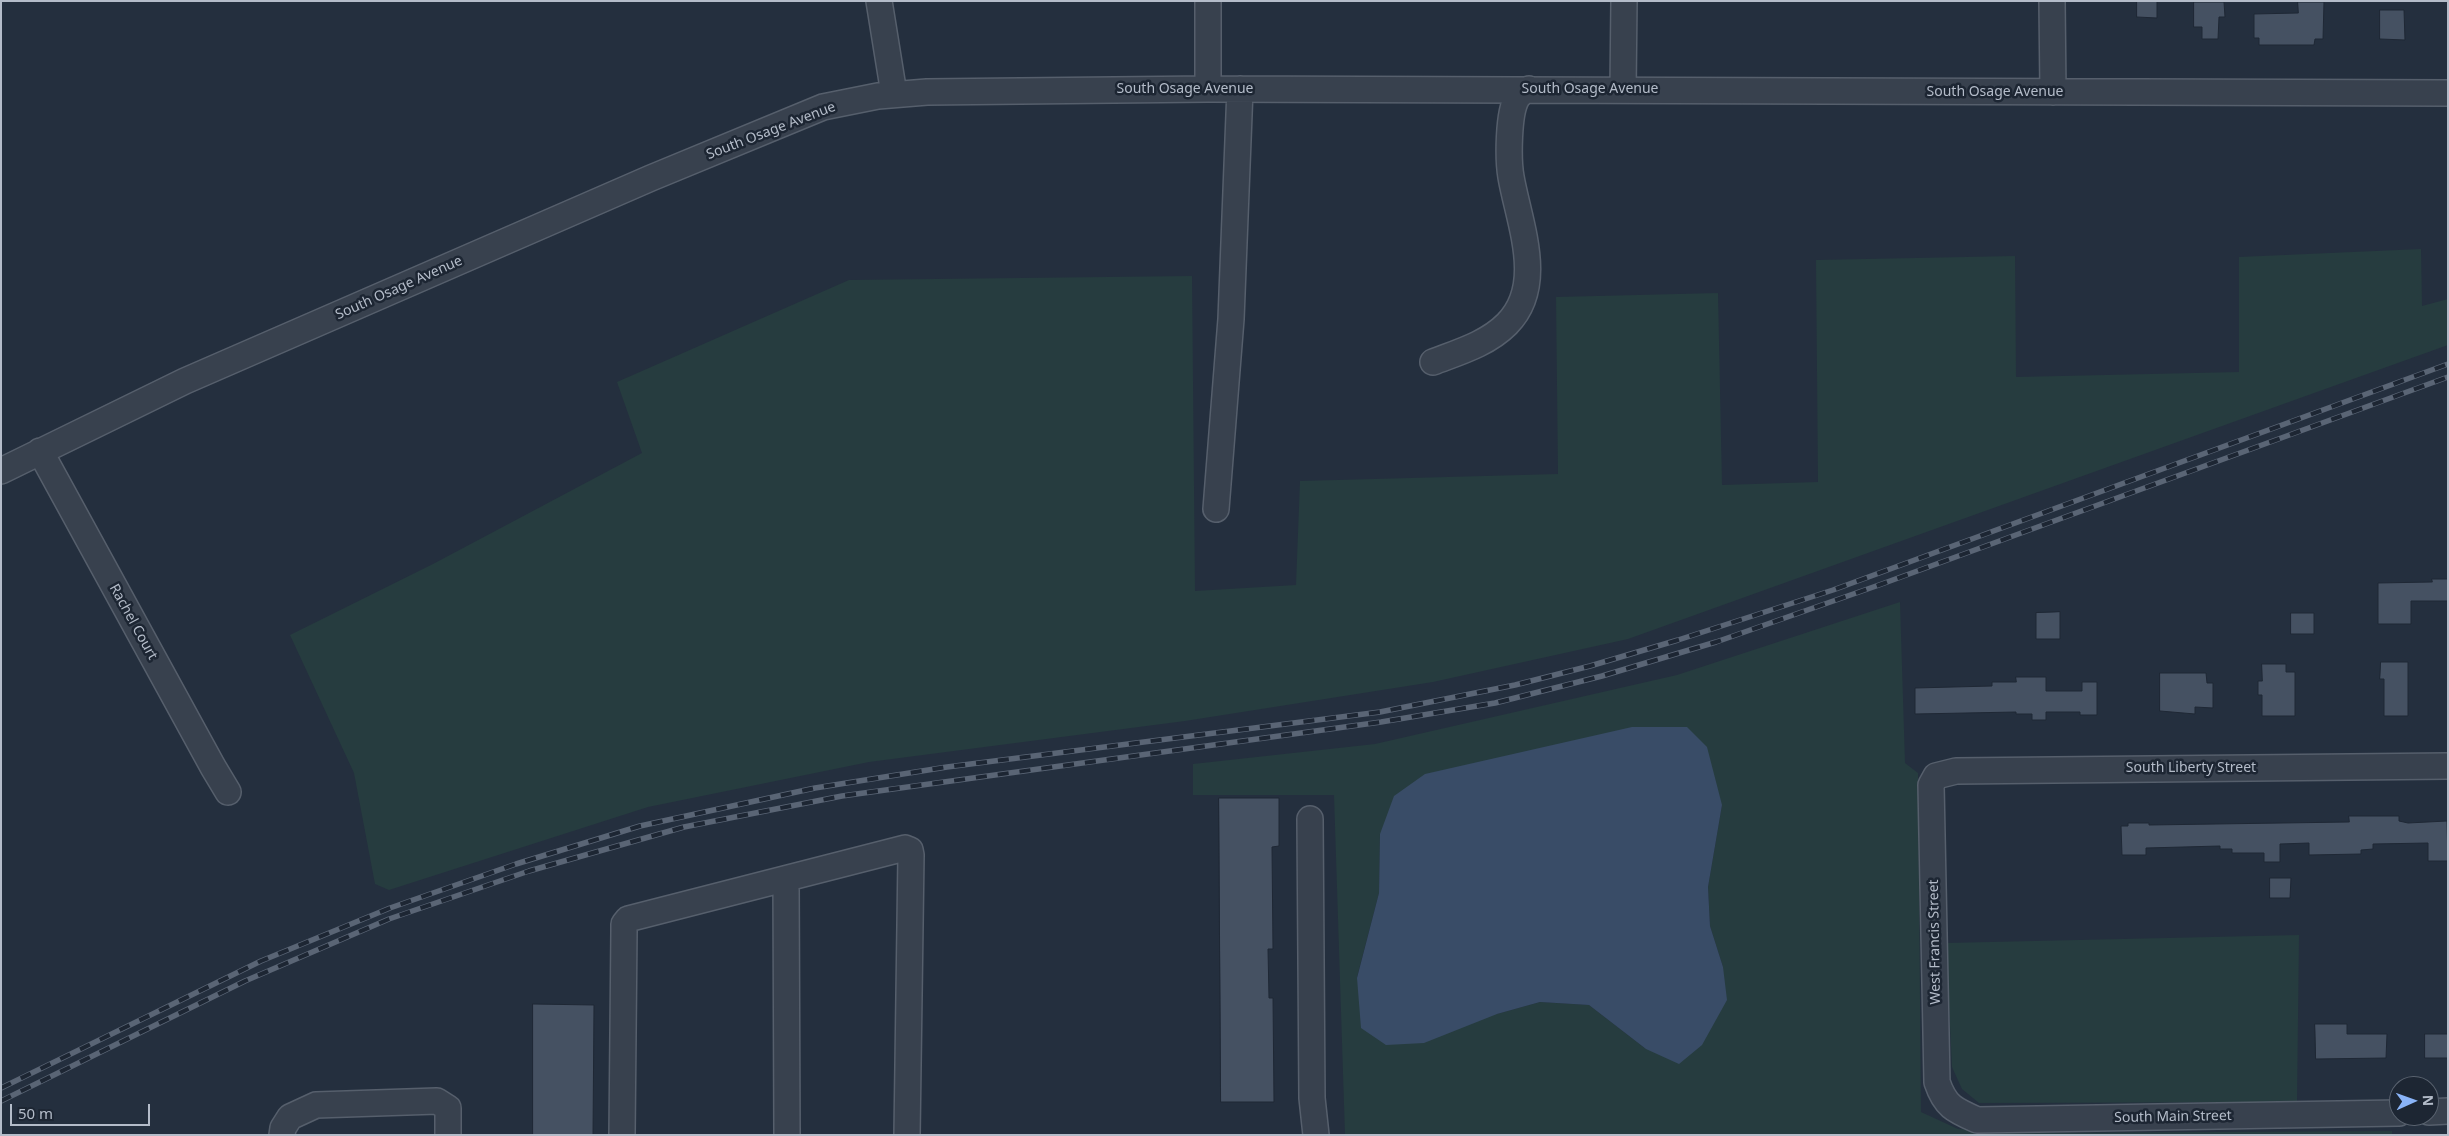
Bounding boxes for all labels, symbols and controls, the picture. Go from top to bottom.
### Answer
street label: South Osage Avenue [1117,81,1253,97]
street label: South Osage Avenue [1522,81,1658,97]
street label: South Osage Avenue [1927,84,2063,100]
street label: South Osage Avenue [704,99,838,163]
street label: South Osage Avenue [333,252,465,324]
street label: Rachel Court [105,581,161,663]
street label: South Liberty Street [2126,760,2256,776]
street label: West Francis Street [1926,879,1944,1005]
north arrow [2389,1076,2439,1126]
scale bar [12,1094,152,1126]
text: N [2419,1094,2438,1107]
text: 50 m [18,1103,53,1123]
street label: South Main Street [2114,1108,2232,1126]

